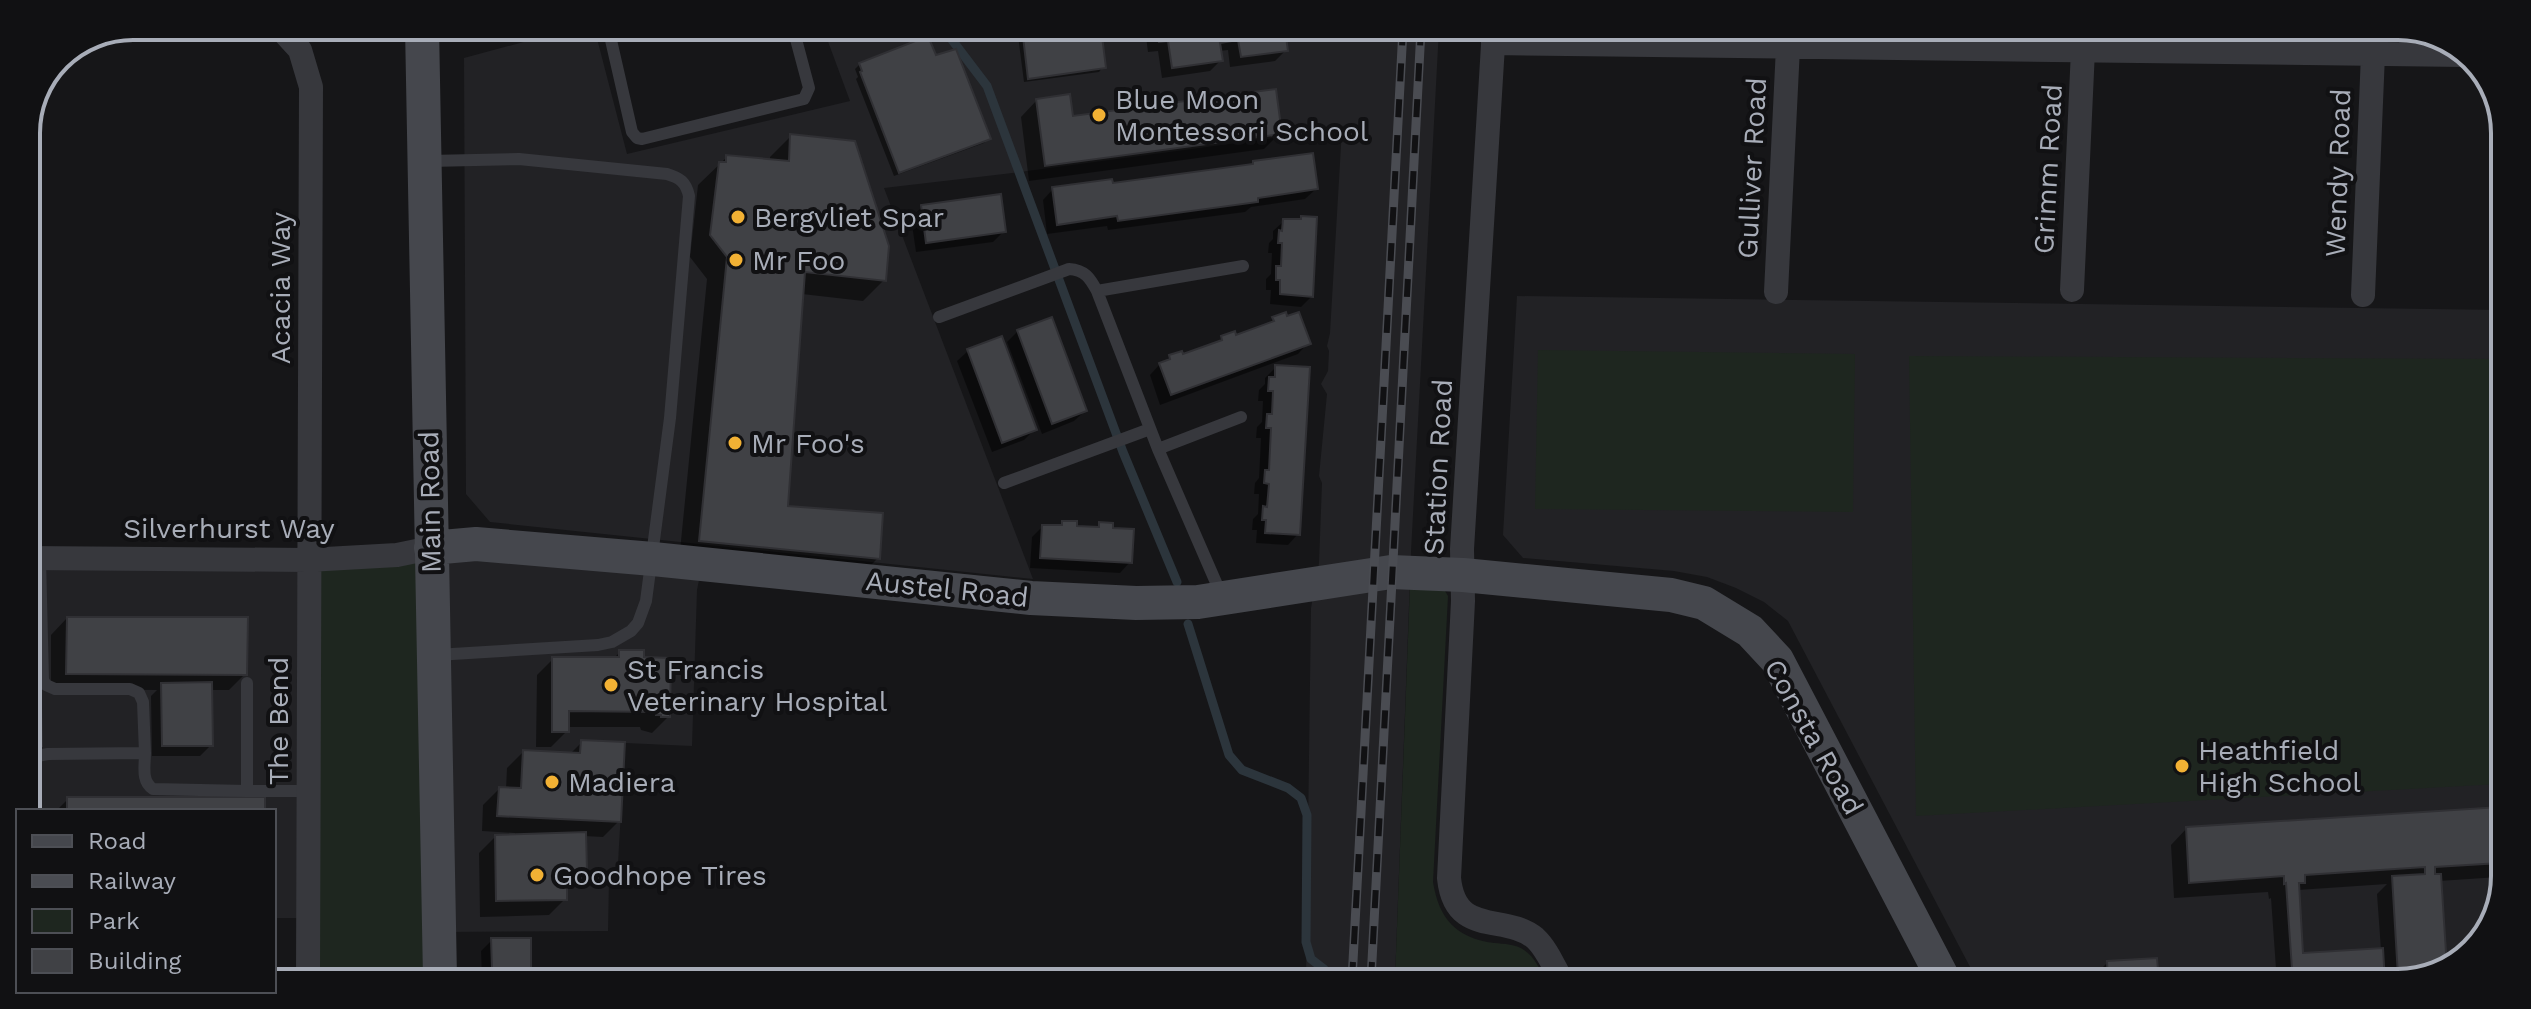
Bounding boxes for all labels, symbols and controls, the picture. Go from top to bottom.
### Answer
street label: Gulliver Road [1731,76,1773,260]
place label: Blue Moon Montessori School [1115,83,1369,148]
street label: Grimm Road [2027,83,2069,255]
street label: Wendy Road [2319,88,2357,258]
marker: Blue Moon Montessori School [1090,106,1108,124]
place label: Bergvliet Spar [754,201,944,234]
marker: Bergvliet Spar [729,208,747,226]
street label: Acacia Way [264,211,297,364]
place label: Mr Foo [752,244,845,277]
marker: Mr Foo [727,251,745,269]
street label: Station Road [1417,378,1459,556]
place label: Mr Foo's [751,427,865,460]
street label: Main Road [412,431,448,573]
marker: Mr Foo's [726,434,744,452]
street label: Silverhurst Way [123,512,335,545]
street label: Austel Road [864,564,1030,614]
place label: St Francis Veterinary Hospital [627,653,888,718]
street label: Consta Road [1758,653,1870,821]
street label: The Bend [262,657,295,785]
marker: St Francis Veterinary Hospital [602,676,620,694]
place label: Heathfield High School [2198,734,2361,799]
marker: Heathfield High School [2173,757,2191,775]
place label: Madiera [568,766,676,799]
marker: Madiera [543,773,561,791]
legend [16,809,276,993]
text: Road [88,827,147,855]
place label: Goodhope Tires [553,859,767,892]
marker: Goodhope Tires [528,866,546,884]
text: Railway [88,867,177,895]
text: Park [88,907,140,935]
text: Building [88,947,181,975]

